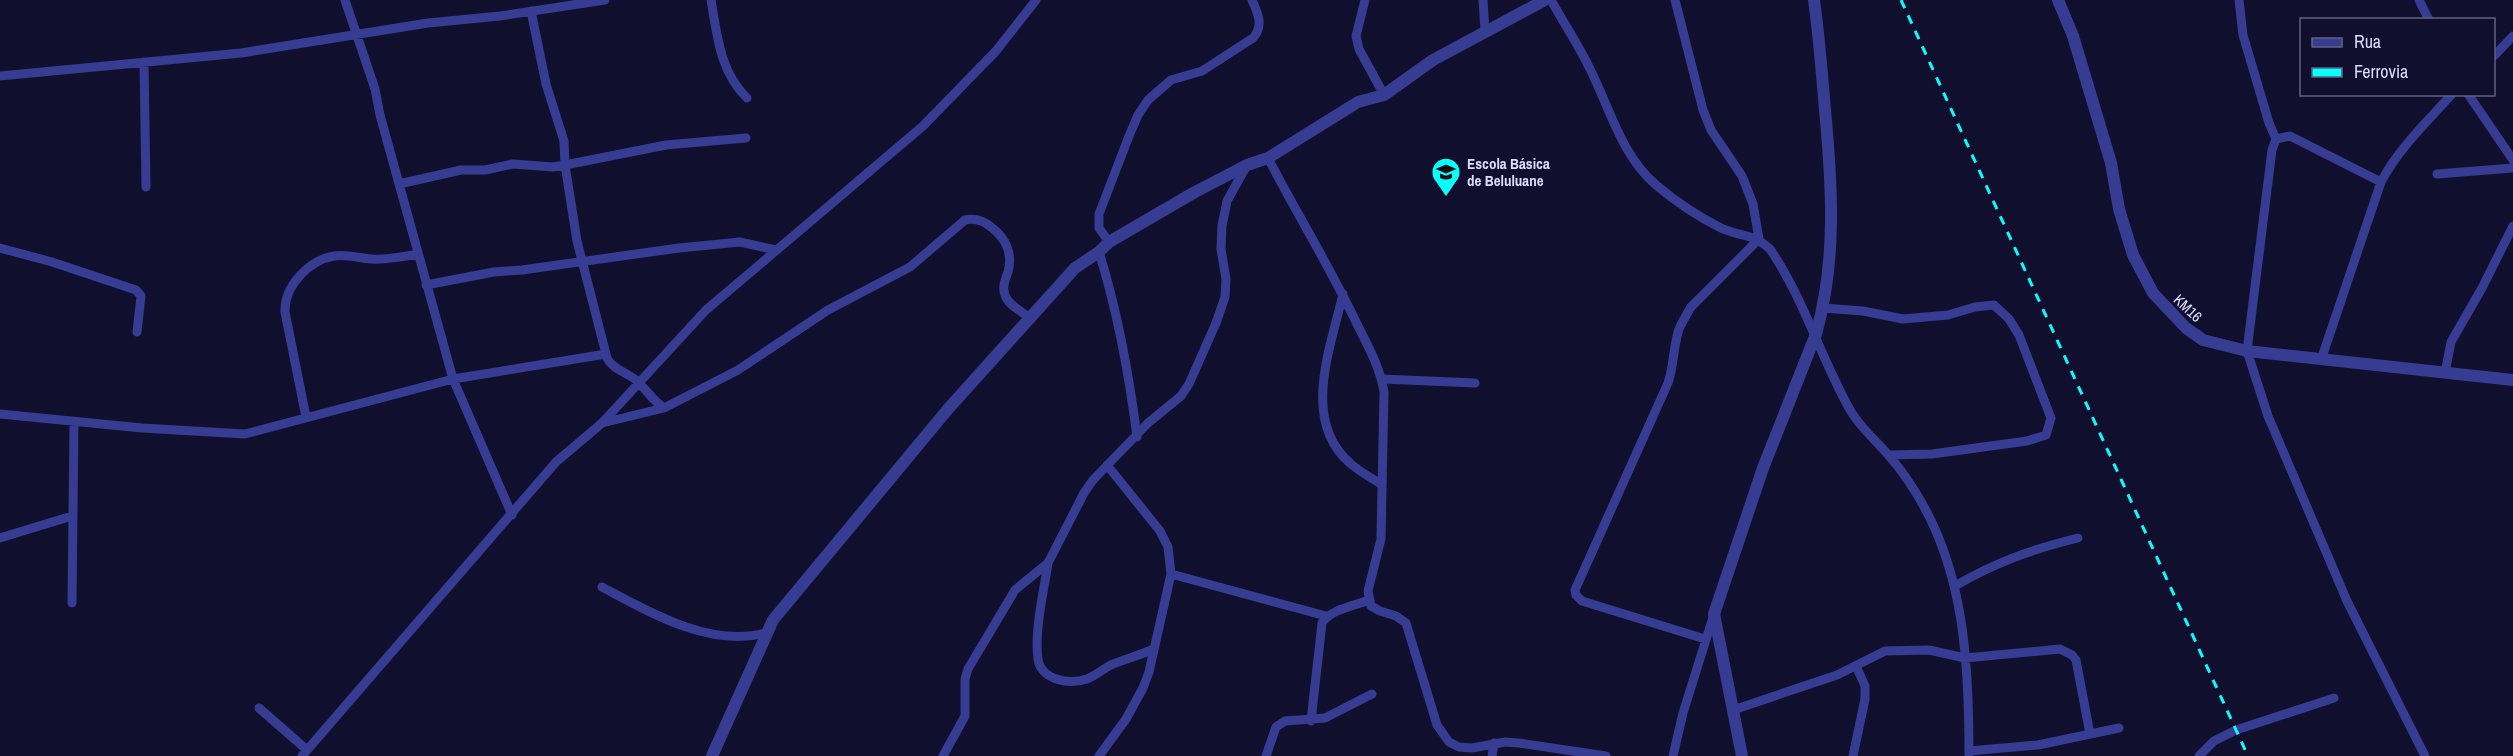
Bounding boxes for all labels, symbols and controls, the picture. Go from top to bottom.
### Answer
legend [2300,18,2495,96]
text: Rua [2354,29,2381,54]
text: Ferrovia [2354,59,2408,84]
place label: Escola Básica de Beluluane [1467,153,1550,191]
school or university icon: Escola Básica de Beluluane [1430,156,1462,198]
street label: KM16 [2169,289,2207,327]

